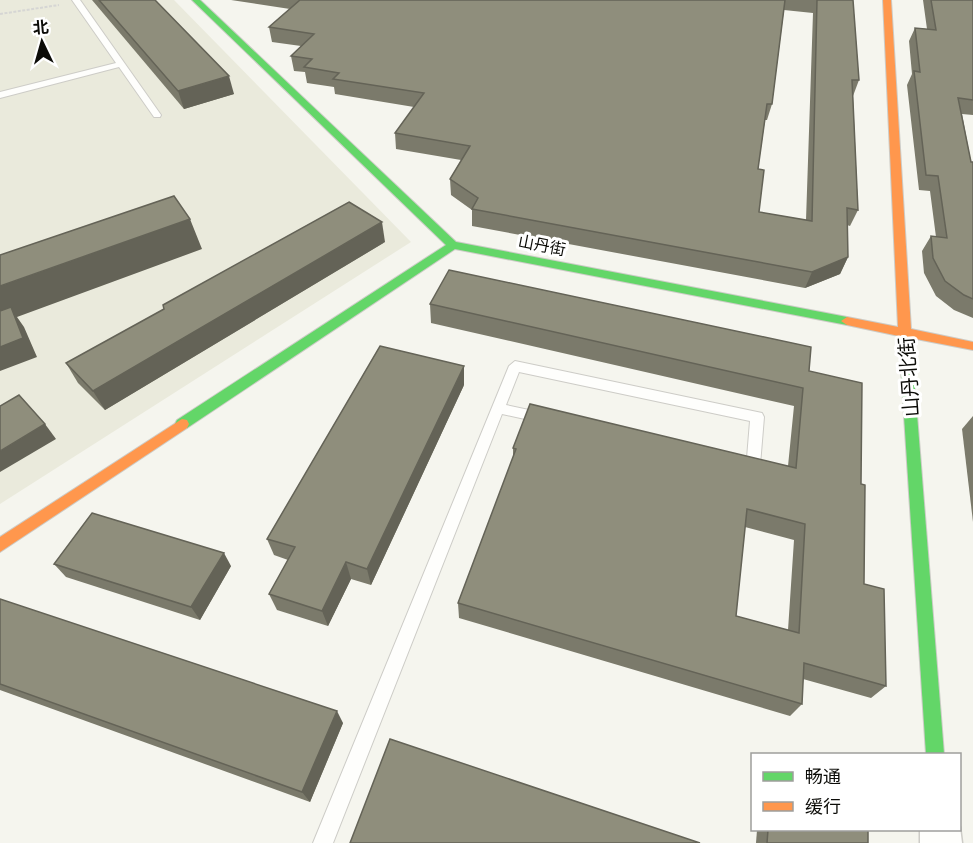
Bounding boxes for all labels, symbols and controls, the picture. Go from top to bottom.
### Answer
north arrow [12,12,72,72]
text: 北 [32,18,49,37]
street label: 山丹街 [517,233,567,258]
street label: 山丹北街 [895,336,923,418]
legend [751,753,961,831]
text: 畅通 [805,767,841,787]
text: 缓行 [805,797,841,817]

